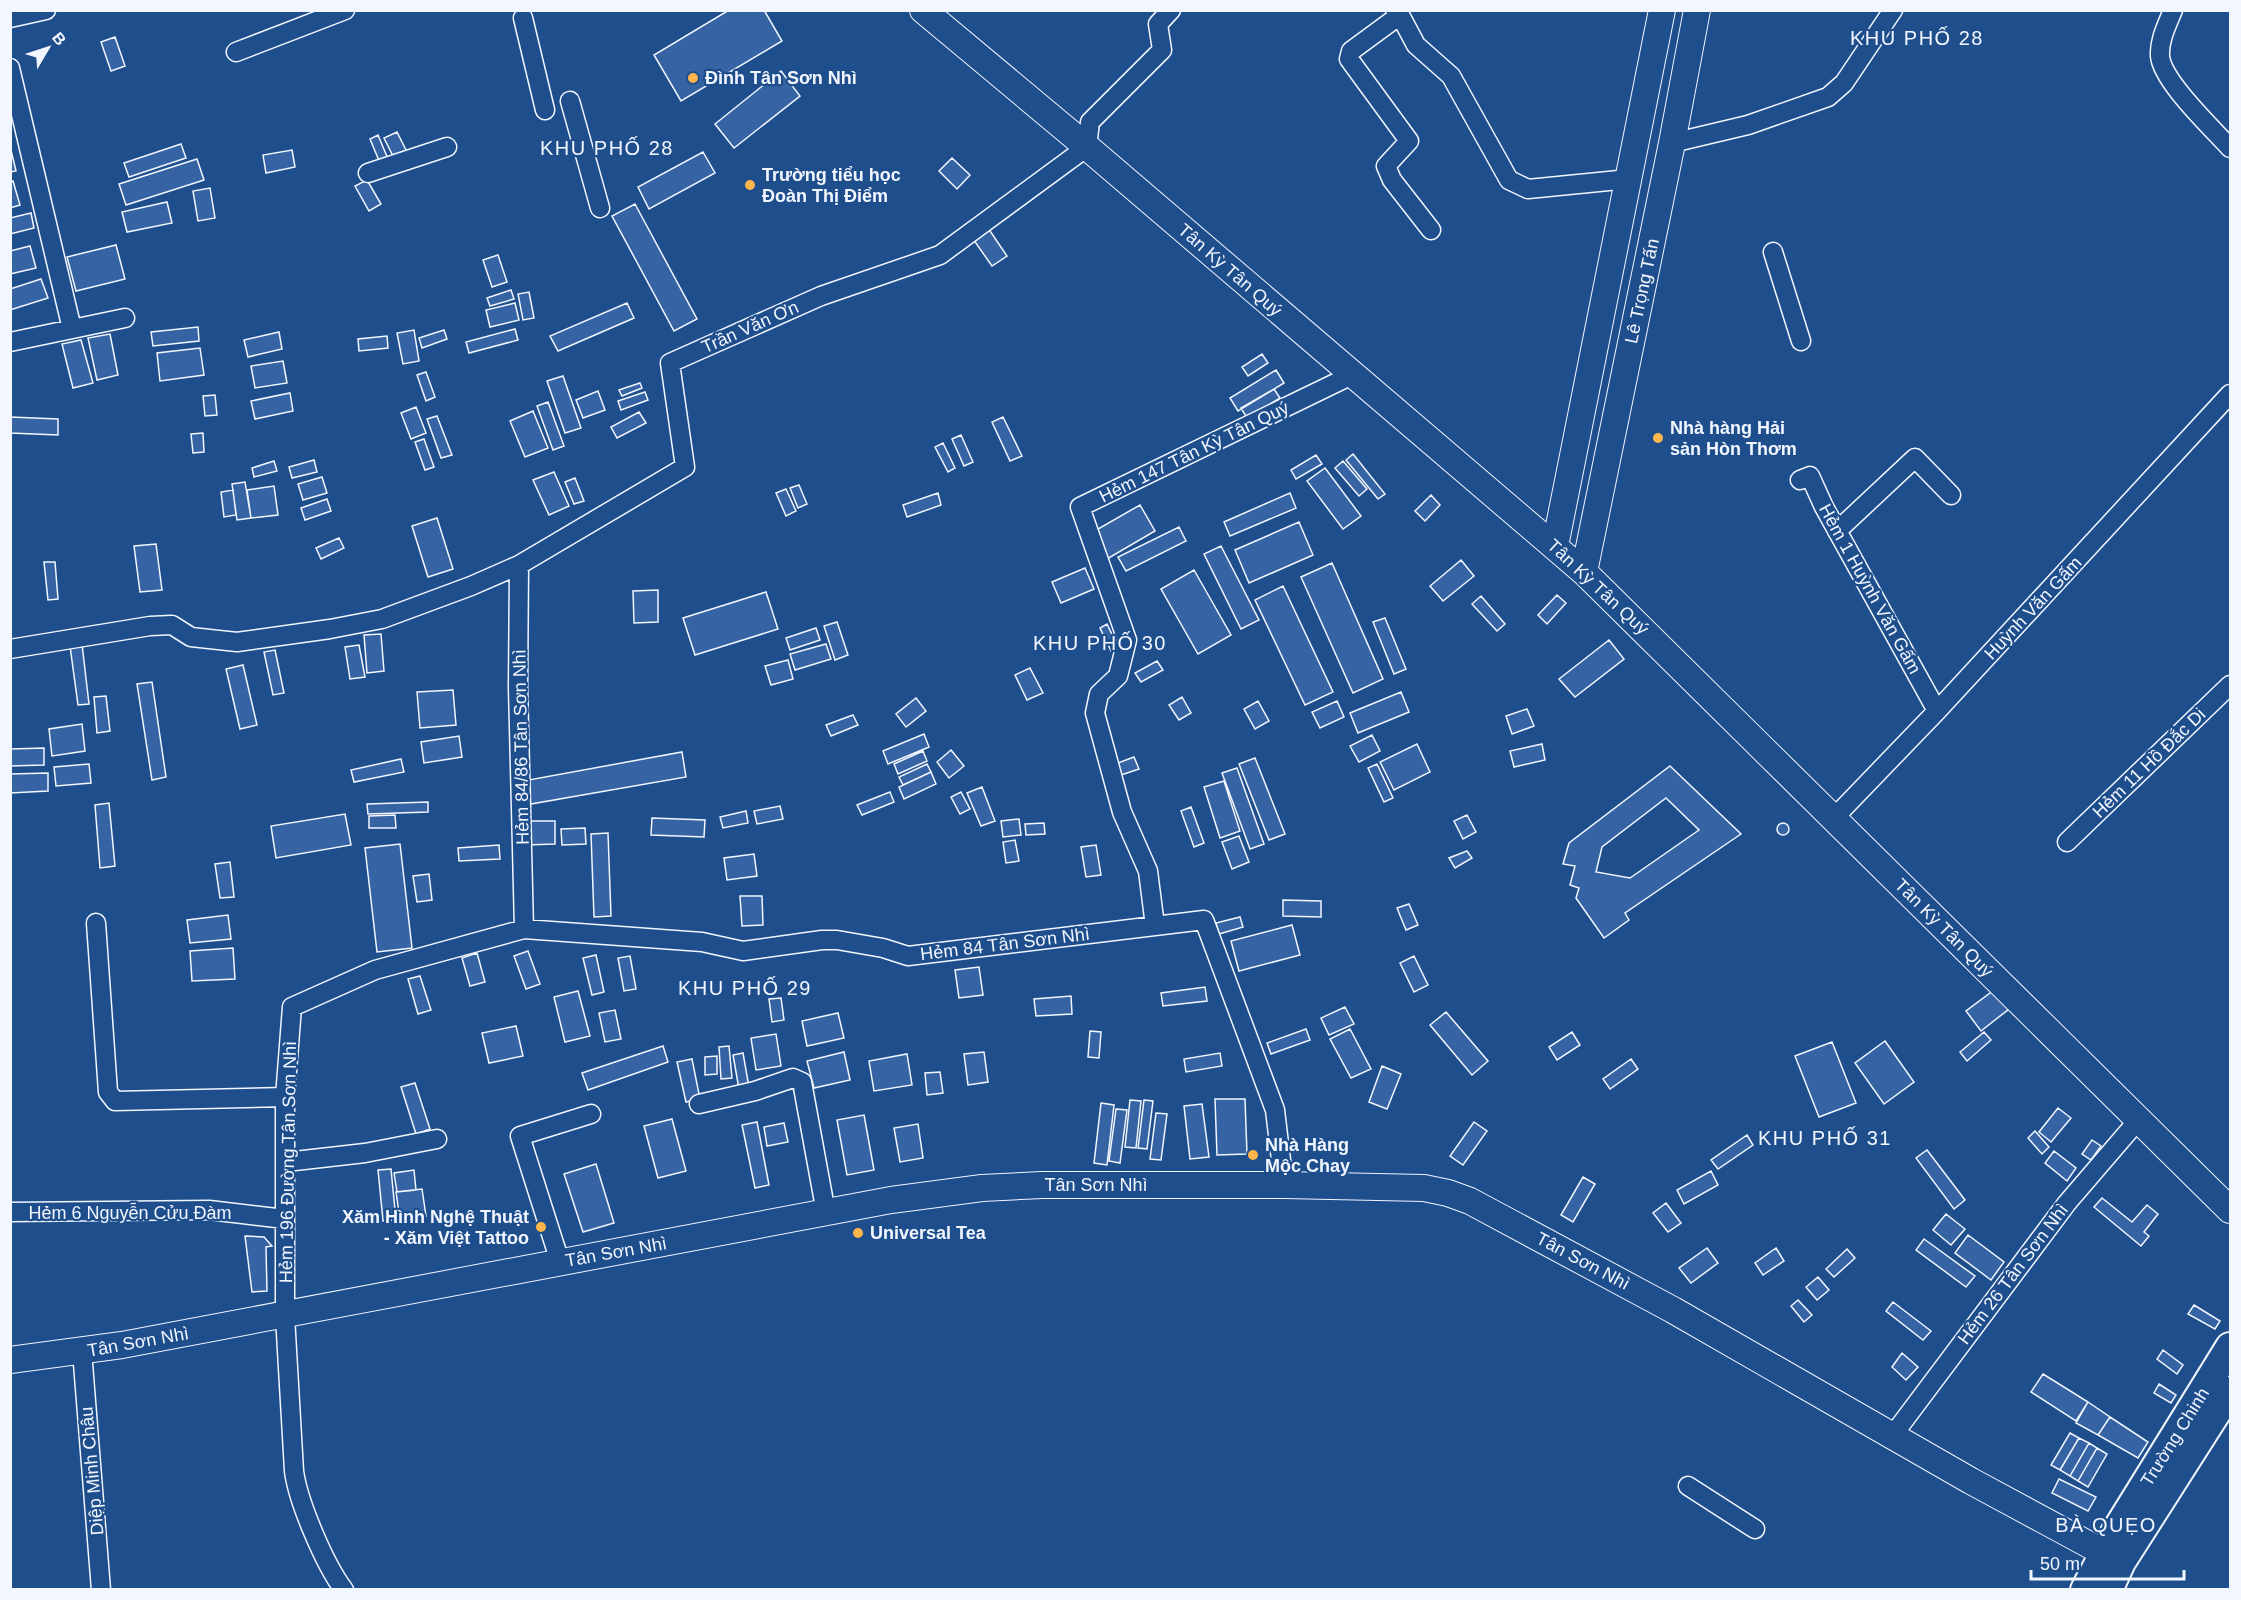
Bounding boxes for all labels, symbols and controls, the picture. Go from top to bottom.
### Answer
north arrow [18,18,78,78]
district label: KHU PHỐ 28 [1850,26,1984,49]
text: B [49,29,70,49]
place label: Đình Tân Sơn Nhì [705,68,857,88]
marker: Đình Tân Sơn Nhì [686,71,700,85]
district label: KHU PHỐ 28 [540,136,674,159]
place label: Trường tiểu học Đoàn Thị Điểm [762,165,901,206]
marker: Trường tiểu học Đoàn Thị Điểm [743,178,757,192]
street label: Tân Kỳ Tân Quý [1174,220,1286,320]
street label: Lê Trọng Tấn [1621,237,1663,345]
street label: Trần Văn Ơn [699,297,801,357]
street label: Hẻm 147 Tân Kỳ Tân Quý [1096,397,1292,507]
place label: Nhà hàng Hải sản Hòn Thơm [1670,418,1797,459]
marker: Nhà hàng Hải sản Hòn Thơm [1651,431,1665,445]
street label: Hẻm 1 Huỳnh Văn Gấm [1815,501,1925,677]
street label: Tân Kỳ Tân Quý [1543,535,1653,639]
street label: Huỳnh Văn Gấm [1980,553,2086,663]
district label: KHU PHỐ 30 [1033,631,1167,654]
street label: Hẻm 84/86 Tân Sơn Nhì [509,649,533,845]
street label: Hẻm 11 Hồ Đắc Di [2088,703,2209,822]
street label: Tân Kỳ Tân Quý [1891,875,1997,981]
street label: Hẻm 84 Tân Sơn Nhì [919,924,1091,964]
district label: KHU PHỐ 29 [678,976,812,999]
street label: Hẻm 196 Đường Tân Sơn Nhì [276,1041,300,1283]
district label: KHU PHỐ 31 [1758,1126,1892,1149]
place label: Nhà Hàng Mộc Chay [1265,1135,1350,1176]
marker: Nhà Hàng Mộc Chay [1246,1148,1260,1162]
street label: Tân Sơn Nhì [1045,1175,1147,1195]
street label: Hẻm 26 Tân Sơn Nhì [1954,1200,2072,1348]
street label: Hẻm 6 Nguyễn Cửu Đàm [28,1202,232,1223]
place label: Xăm Hình Nghệ Thuật - Xăm Việt Tattoo [342,1207,529,1248]
marker: Xăm Hình Nghệ Thuật - Xăm Việt Tattoo [534,1220,548,1234]
place label: Universal Tea [870,1223,987,1243]
marker: Universal Tea [851,1226,865,1240]
street label: Tân Sơn Nhì [1533,1228,1633,1294]
street label: Tân Sơn Nhì [564,1233,668,1271]
street label: Tân Sơn Nhì [86,1323,190,1361]
street label: Trường Chinh [2137,1384,2213,1490]
street label: Diệp Minh Châu [76,1406,108,1536]
district label: BÀ QUẸO [2055,1514,2157,1536]
scale bar [2031,1543,2184,1581]
text: 50 m [2040,1554,2080,1574]

